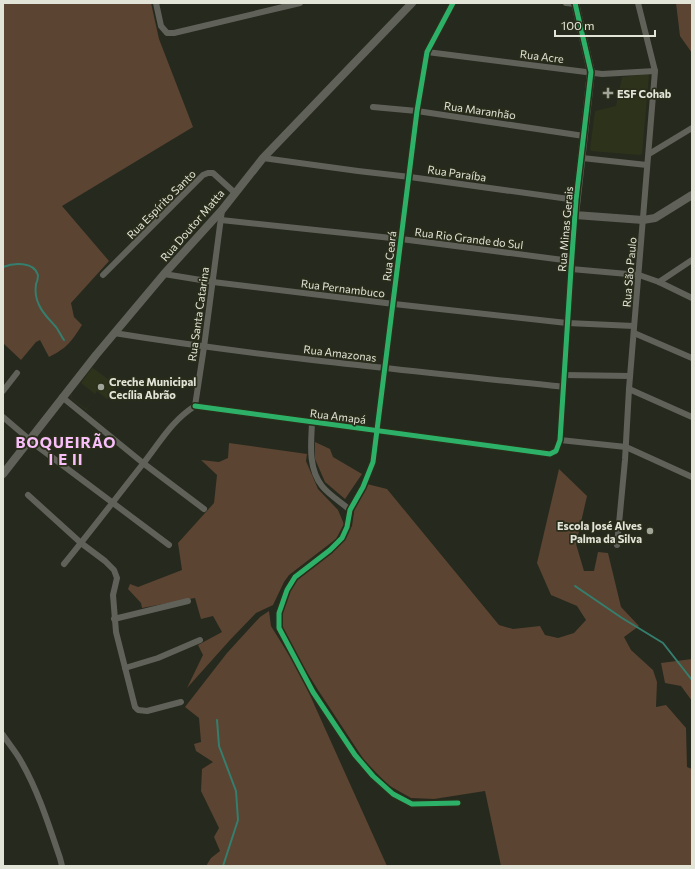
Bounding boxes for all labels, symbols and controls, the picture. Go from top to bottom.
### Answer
scale bar [555,12,655,38]
text: 100 m [561,18,595,32]
street label: Rua Acre [519,47,565,65]
marker: ESF Cohab [602,87,614,99]
place label: ESF Cohab [617,87,672,100]
street label: Rua Maranhão [443,99,517,122]
street label: Rua Paraíba [427,162,487,184]
street label: Rua Espírito Santo [124,167,198,241]
street label: Rua Minas Gerais [555,186,575,272]
street label: Rua Doutor Matta [157,187,227,263]
street label: Rua Rio Grande do Sul [414,225,524,251]
street label: Rua Ceará [379,230,399,282]
street label: Rua São Paulo [619,236,639,308]
street label: Rua Santa Catarina [185,266,211,362]
street label: Rua Pernambuco [300,276,386,300]
street label: Rua Amazonas [303,342,377,364]
place label: Creche Municipal Cecília Abrão [109,375,196,401]
marker: Creche Municipal Cecília Abrão [96,382,106,392]
street label: Rua Amapá [309,406,367,426]
district label: BOQUEIRÃO I E II [16,433,116,468]
place label: Escola José Alves Palma da Silva [557,519,642,545]
marker: Escola José Alves Palma da Silva [645,526,655,536]

